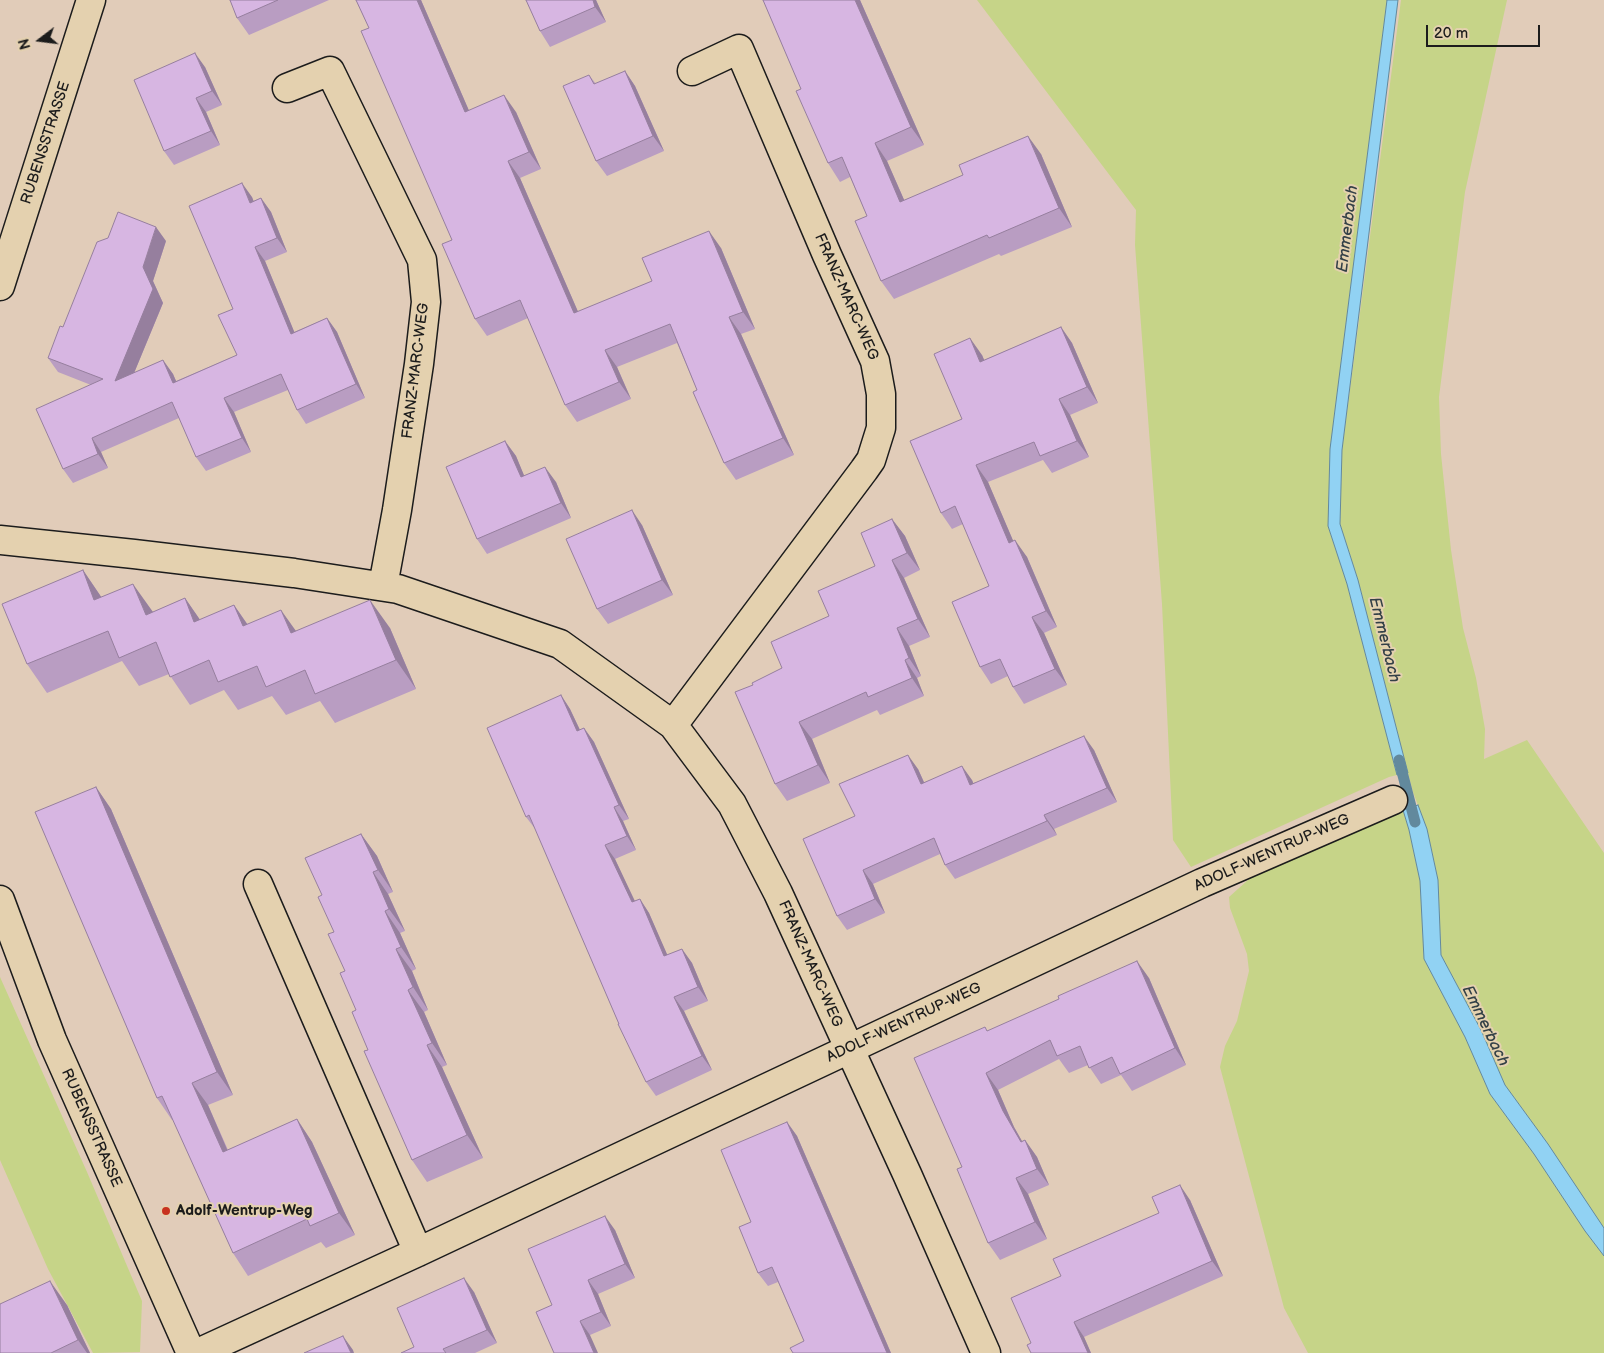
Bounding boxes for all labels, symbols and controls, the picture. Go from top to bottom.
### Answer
north arrow [15,15,65,65]
scale bar [1429,15,1543,47]
text: 20 m [1434,24,1468,43]
text: N [15,37,35,51]
street label: RUBENSSTRASSE [18,79,74,207]
water label: Emmerbach [1333,184,1363,274]
street label: FRANZ-MARC-WEG [810,231,882,363]
street label: FRANZ-MARC-WEG [399,302,433,440]
water label: Emmerbach [1364,595,1404,685]
street label: ADOLF-WENTRUP-WEG [1191,811,1353,895]
street label: FRANZ-MARC-WEG [774,898,846,1030]
street label: ADOLF-WENTRUP-WEG [824,979,984,1067]
water label: Emmerbach [1457,983,1513,1069]
street label: RUBENSSTRASSE [57,1066,125,1190]
place label: Adolf-Wentrup-Weg [176,1202,312,1220]
marker: Adolf-Wentrup-Weg [160,1205,172,1217]

